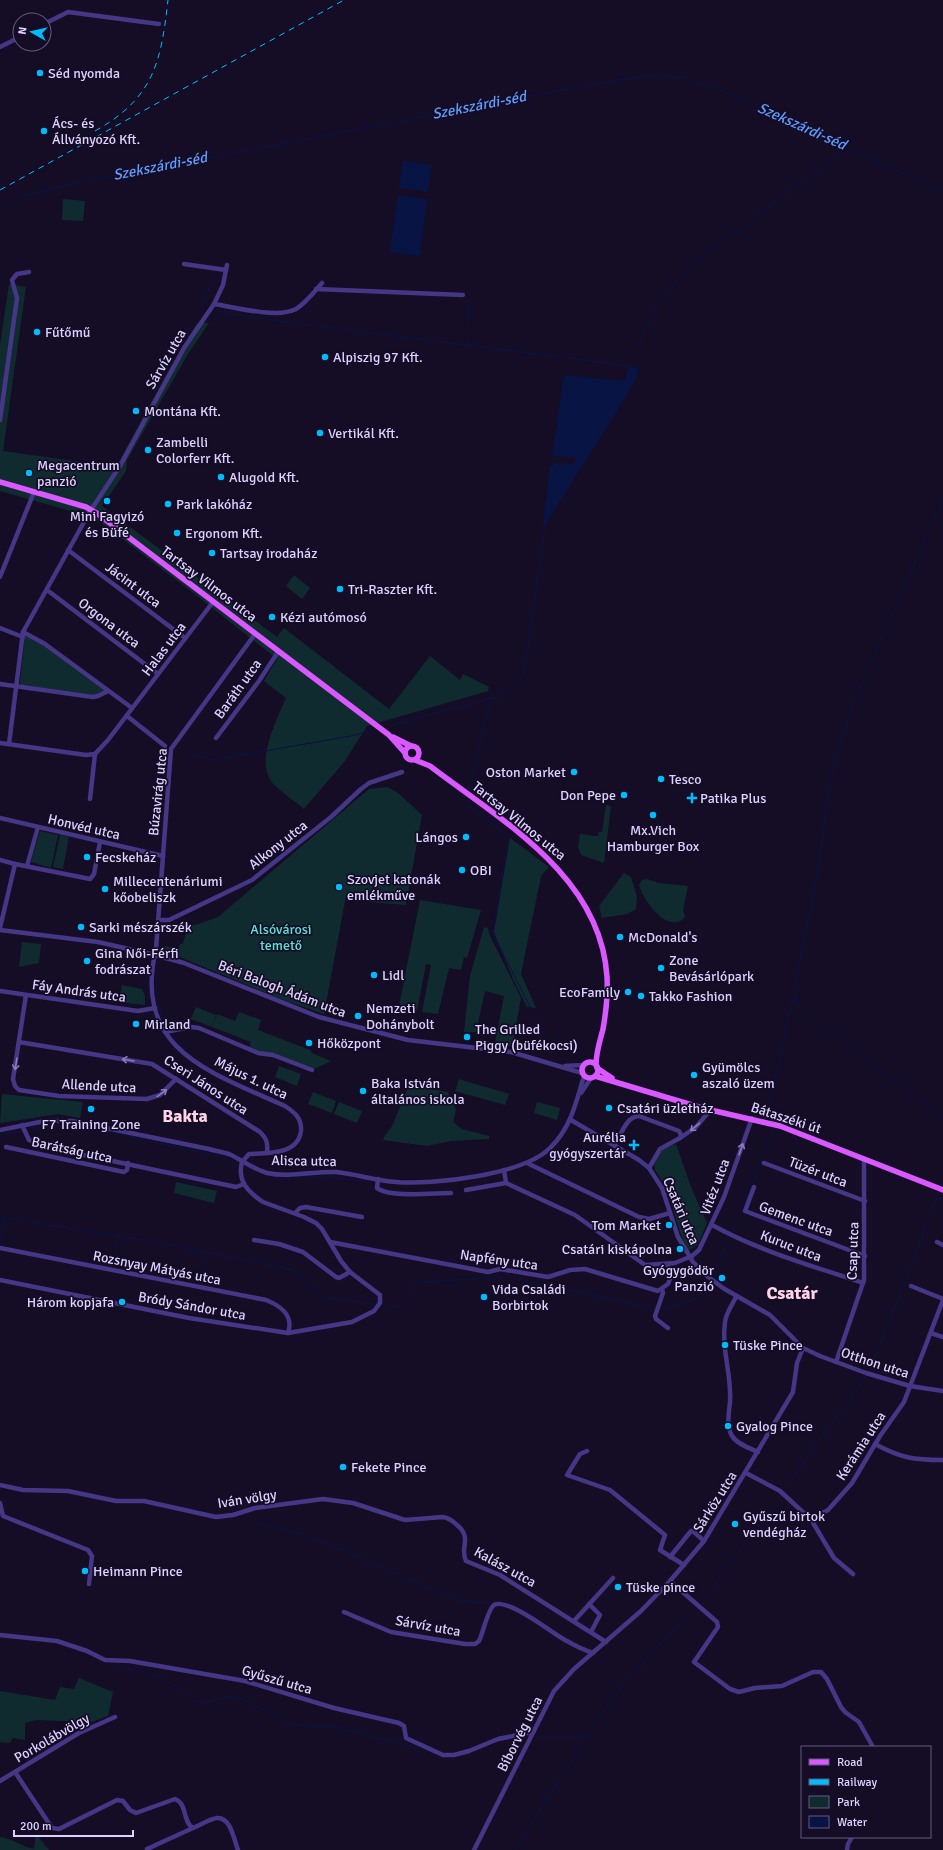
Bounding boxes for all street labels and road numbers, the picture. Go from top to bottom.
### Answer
street label: Sárvíz utca [142,326,190,392]
street label: Tartsay Vilmos utca [158,542,260,626]
street label: Jácint utca [102,559,164,611]
street label: Orgona utca [75,594,143,652]
street label: Halas utca [138,619,190,679]
street label: Baráth utca [211,656,265,722]
street label: Búzavirág utca [145,747,171,837]
street label: Tartsay Vilmos utca [469,778,569,864]
street label: Honvéd utca [46,810,122,844]
street label: Alkony utca [245,817,311,873]
street label: Béri Balogh Ádám utca [215,957,349,1021]
street label: Fáy András utca [31,976,127,1006]
street label: Cseri János utca [161,1051,251,1119]
street label: Május 1. utca [211,1053,291,1103]
street label: Allende utca [61,1076,137,1096]
street label: Bátaszéki út [749,1099,823,1137]
street label: Barátság utca [30,1133,114,1167]
street label: Alisca utca [271,1152,337,1170]
street label: Tüzér utca [786,1153,850,1191]
street label: Vitéz utca [696,1156,734,1218]
street label: Csatári utca [659,1175,703,1247]
street label: Gemenc utca [757,1198,835,1240]
street label: Csap utca [843,1222,863,1280]
street label: Kuruc utca [758,1227,824,1265]
street label: Napfény utca [459,1246,539,1274]
street label: Rozsnyay Mátyás utca [92,1247,222,1289]
street label: Bródy Sándor utca [137,1288,247,1324]
street label: Otthon utca [839,1344,911,1382]
street label: Kerámia utca [832,1408,890,1484]
street label: Sárköz utca [689,1468,741,1536]
street label: Iván völgy [216,1486,278,1512]
street label: Kalász utca [471,1543,539,1591]
street label: Sárvíz utca [394,1612,462,1640]
street label: Gyűszű utca [240,1662,314,1698]
street label: Bíborvég utca [494,1693,546,1775]
street label: Porkolábvölgy [11,1709,93,1766]

